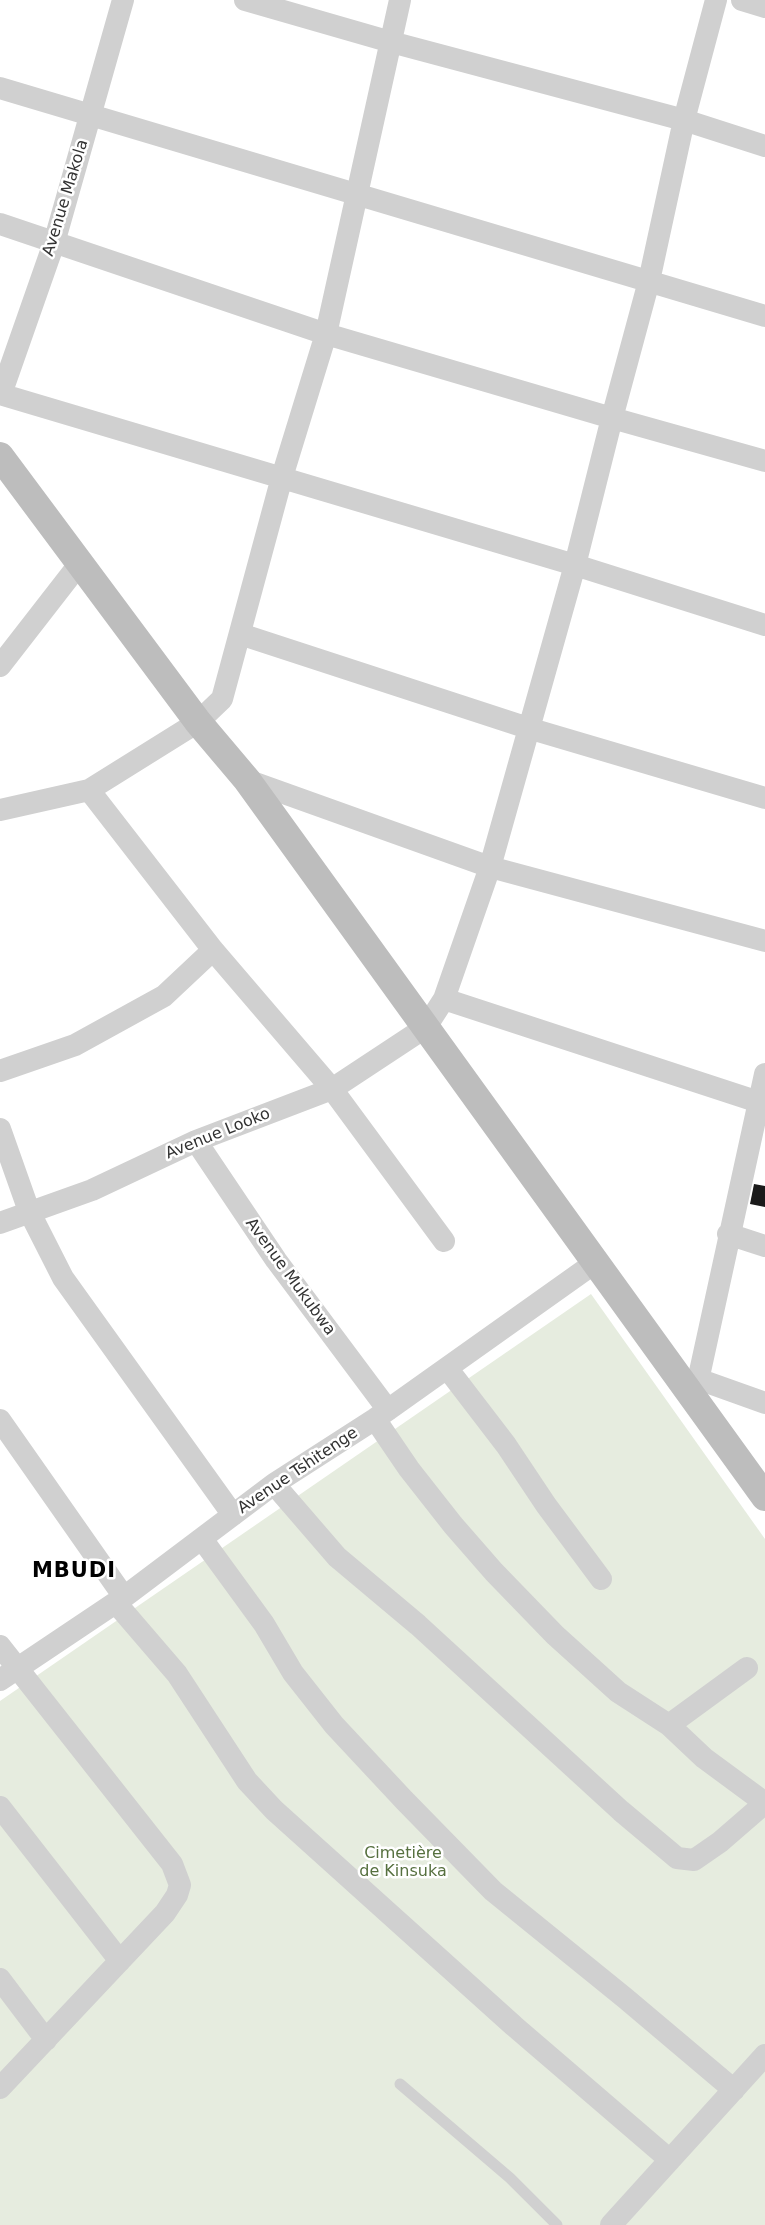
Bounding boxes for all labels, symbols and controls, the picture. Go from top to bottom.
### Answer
street label: Avenue Makola [39,137,93,259]
street label: Avenue Looko [163,1104,273,1164]
street label: Avenue Mukubwa [241,1215,339,1339]
street label: Avenue Tshitenge [234,1424,362,1518]
district label: MBUDI [31,1559,117,1585]
park label: Cimetière de Kinsuka [359,1844,447,1882]

